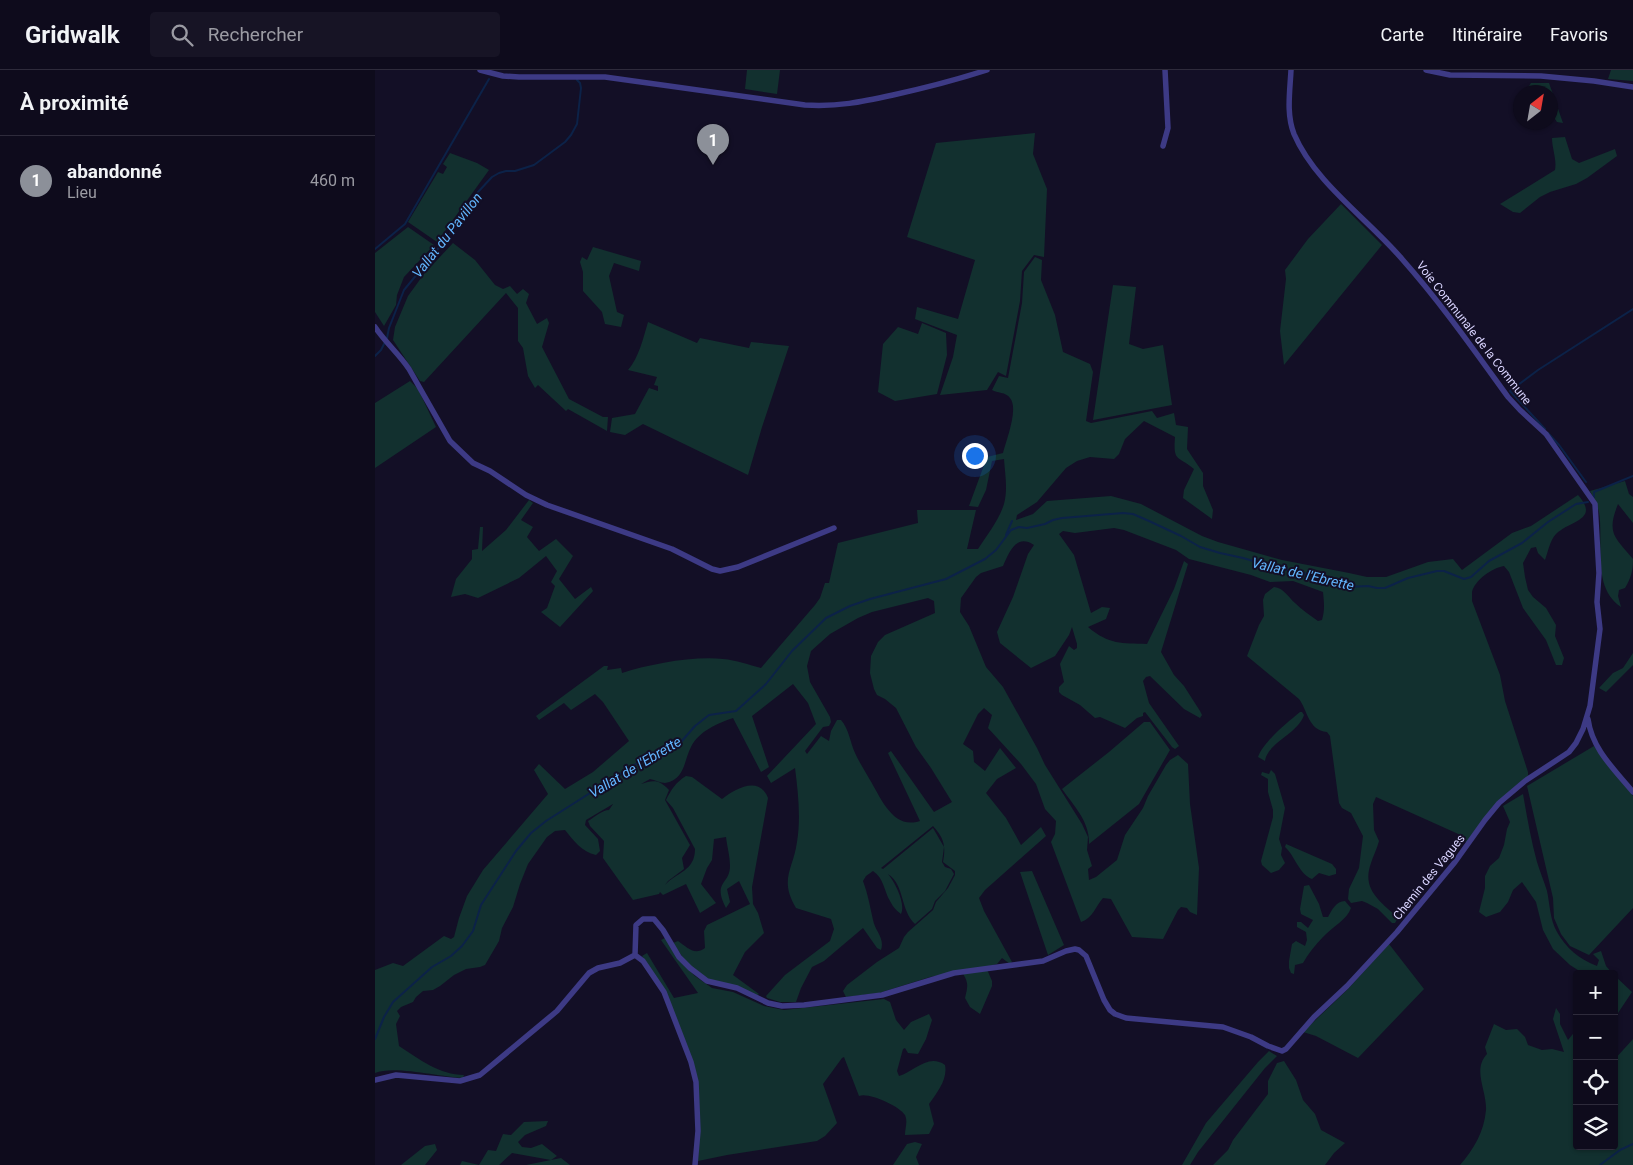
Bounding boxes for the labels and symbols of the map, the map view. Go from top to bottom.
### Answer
north arrow [1513,85,1558,130]
pin: 1 [697,124,729,165]
water label: Vallat du Pavillon [409,189,485,281]
street label: Voie Communale de la Commune [1414,259,1534,407]
your location [962,443,988,469]
water label: Vallat de l'Ebrette [1250,554,1356,594]
water label: Vallat de l'Ebrette [586,733,684,801]
street label: Chemin des Vagues [1390,831,1468,923]

